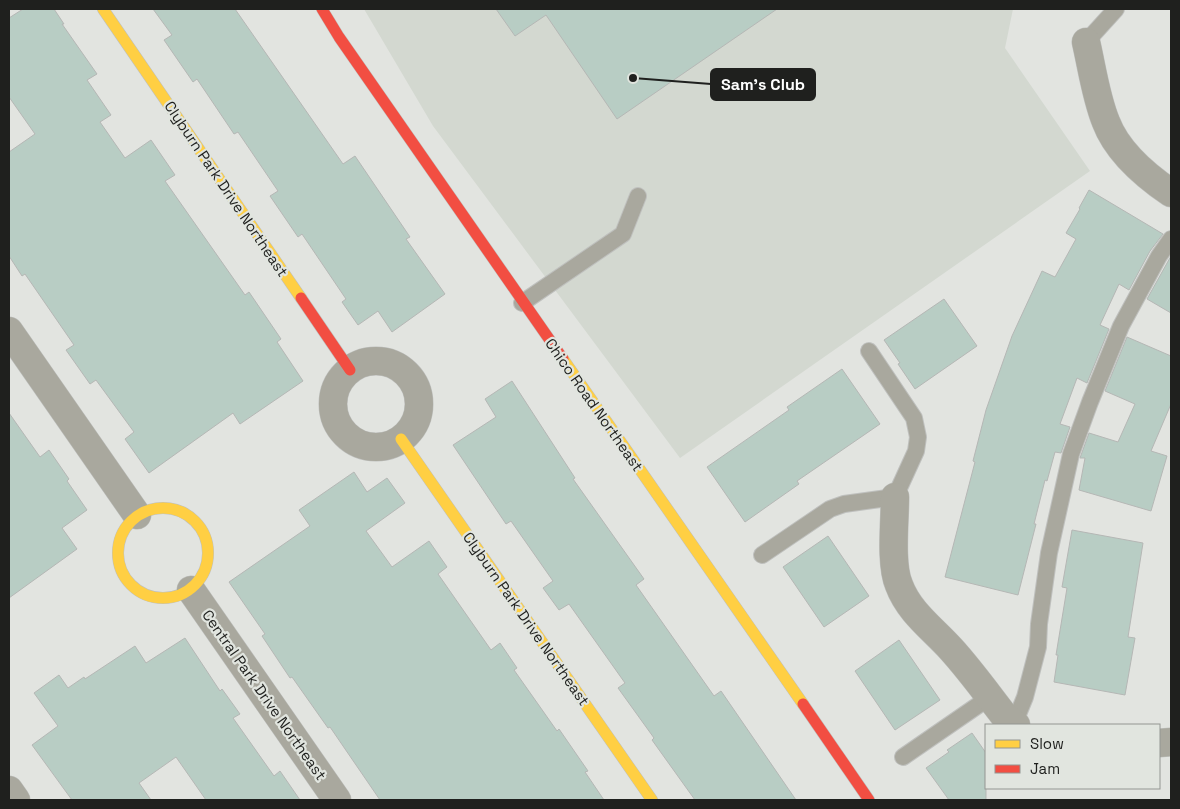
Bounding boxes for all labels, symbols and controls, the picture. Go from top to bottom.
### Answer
callout: Sam's Club [711,69,815,100]
text: Sam's Club [721,74,805,95]
street label: Clyburn Park Drive Northeast [160,97,292,280]
street label: Chico Road Northeast [541,334,648,475]
street label: Clyburn Park Drive Northeast [459,528,594,709]
street label: Central Park Drive Northeast [198,606,331,784]
legend [985,724,1160,789]
text: Slow [1030,734,1064,753]
text: Jam [1030,759,1060,778]

